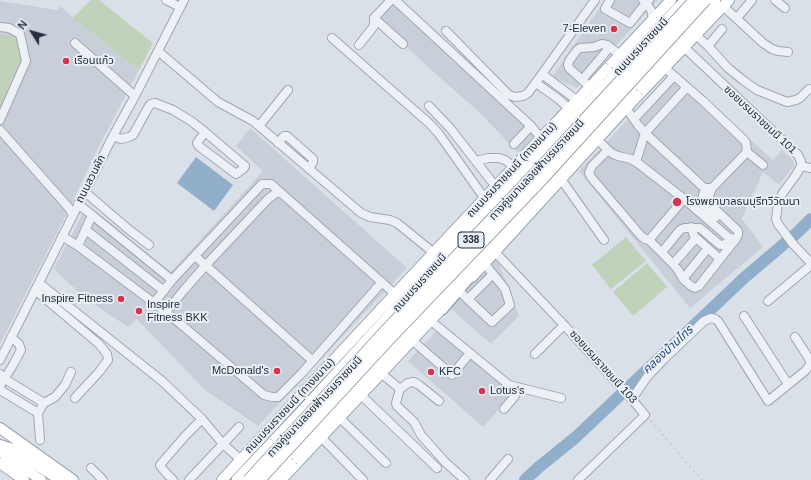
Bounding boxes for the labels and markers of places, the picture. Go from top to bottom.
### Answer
place label: 7-Eleven [563,22,606,36]
marker: 7-Eleven [609,24,619,34]
place label: เรือนแก้ว [74,54,114,68]
marker: เรือนแก้ว [61,56,71,66]
place label: โรงพยาบาลธนบุรีทวีวัฒนา [686,195,800,209]
marker: โรงพยาบาลธนบุรีทวีวัฒนา [671,196,683,208]
place label: Inspire Fitness [41,292,113,306]
marker: Inspire Fitness [116,294,126,304]
place label: Inspire Fitness BKK [147,298,208,324]
marker: Inspire Fitness BKK [134,306,144,316]
place label: McDonald's [212,364,269,378]
place label: KFC [439,365,461,379]
marker: McDonald's [272,366,282,376]
marker: KFC [426,367,436,377]
place label: Lotus's [490,384,525,398]
marker: Lotus's [477,386,487,396]

